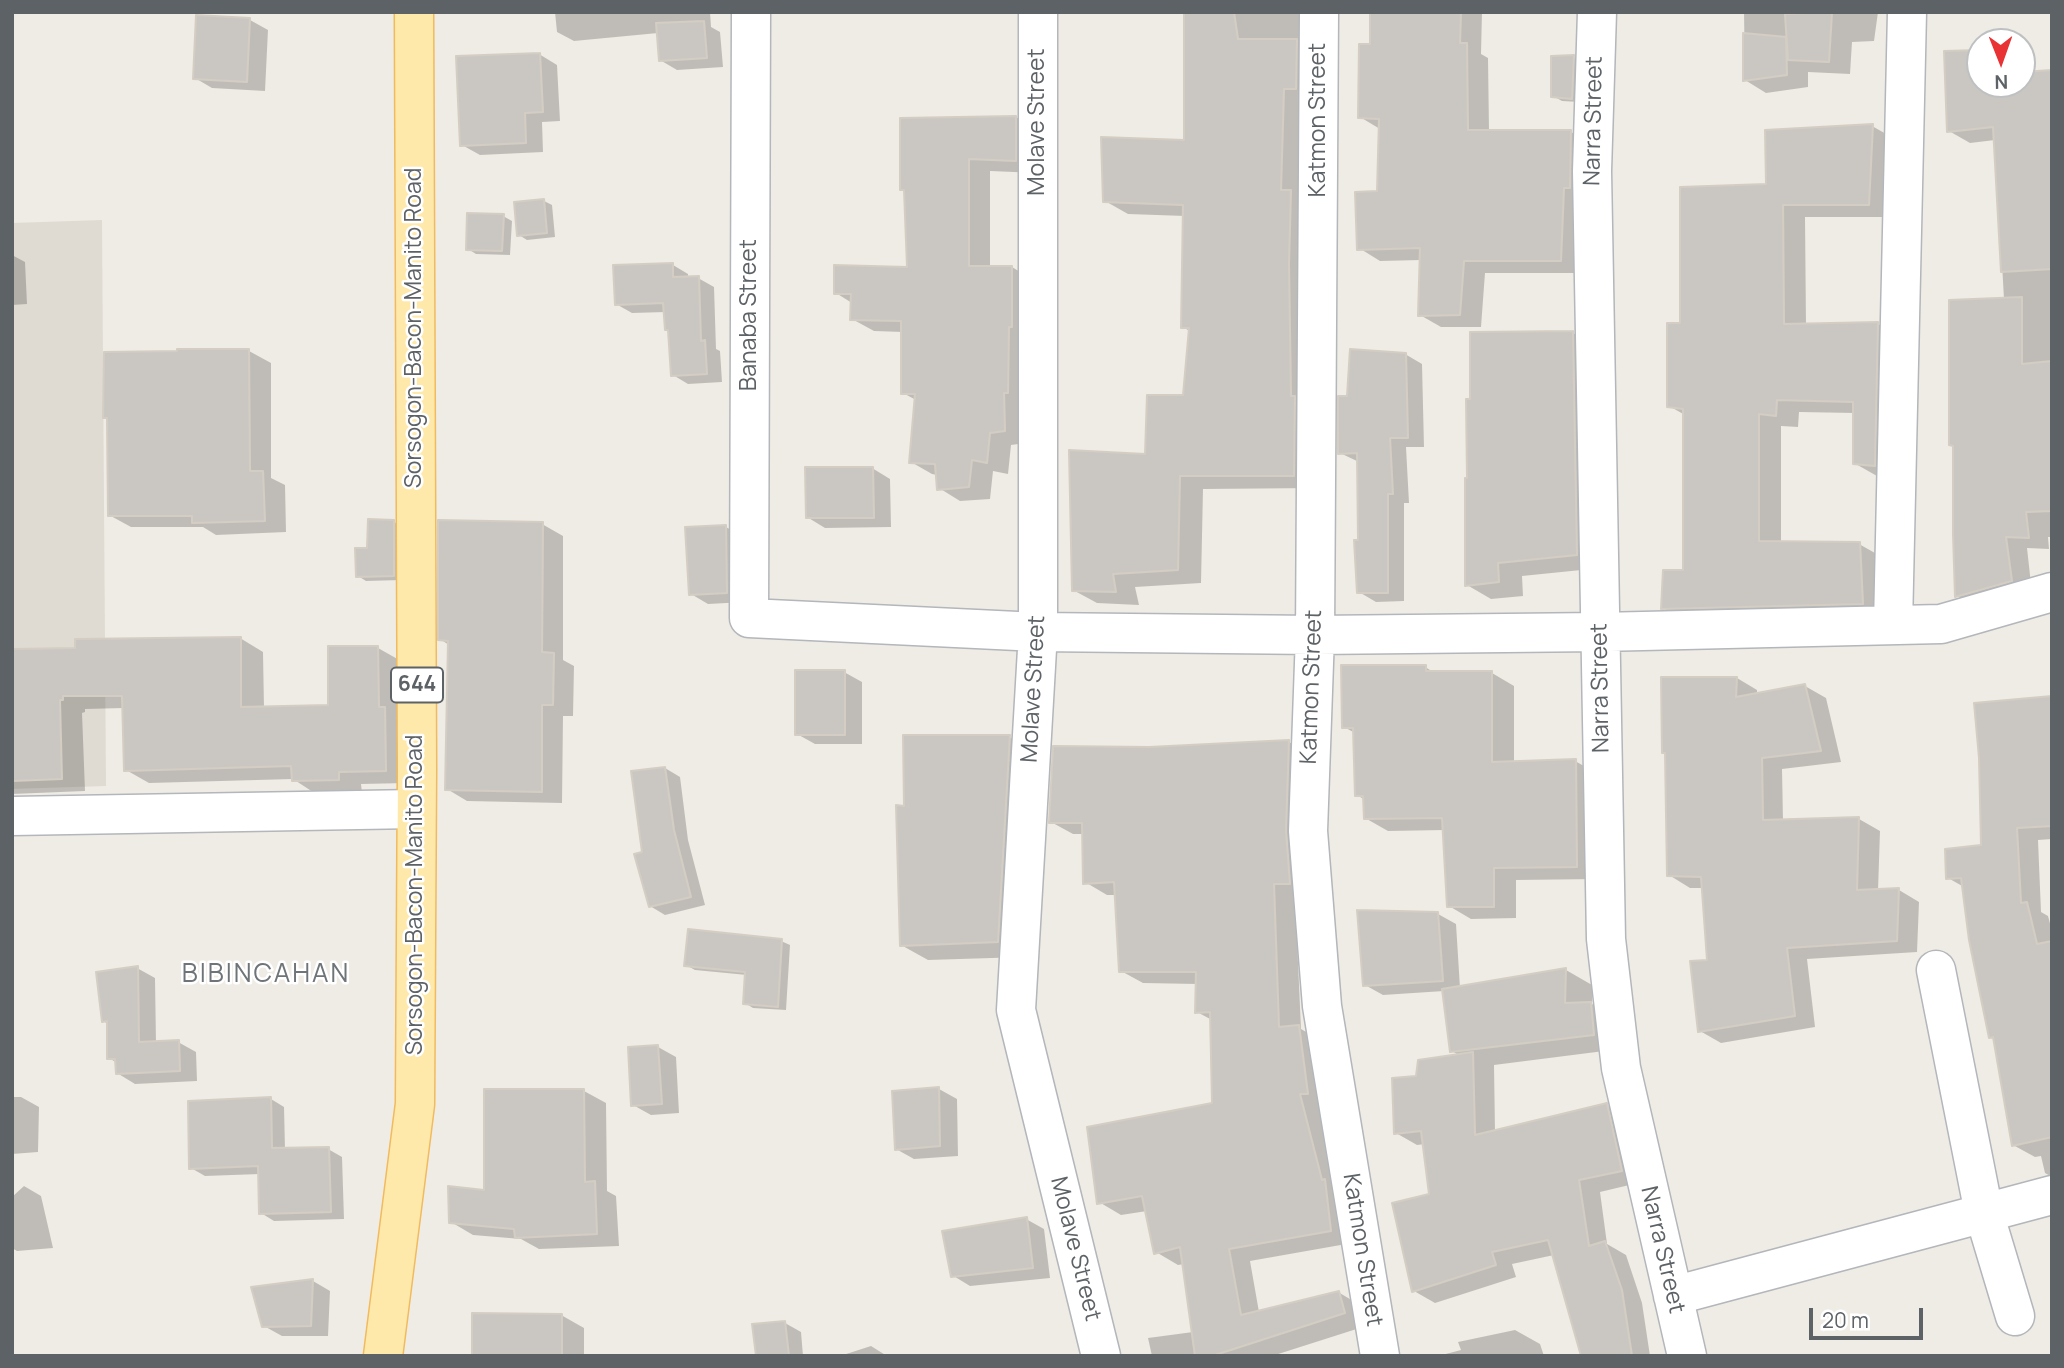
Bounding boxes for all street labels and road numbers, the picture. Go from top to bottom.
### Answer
street label: Katmon Street [1305,43,1333,197]
street label: Molave Street [1024,48,1052,196]
street label: Narra Street [1579,56,1609,186]
street label: Sorsogon-Bacon-Manito Road [401,168,429,488]
street label: Banaba Street [736,239,764,391]
street label: Katmon Street [1296,609,1328,765]
street label: Molave Street [1016,615,1052,763]
street label: Narra Street [1586,623,1616,753]
road number: 644 [391,668,443,702]
street label: Sorsogon-Bacon-Manito Road [402,735,430,1055]
street label: Katmon Street [1336,1172,1388,1328]
street label: Molave Street [1044,1174,1106,1324]
street label: Narra Street [1634,1184,1690,1316]

